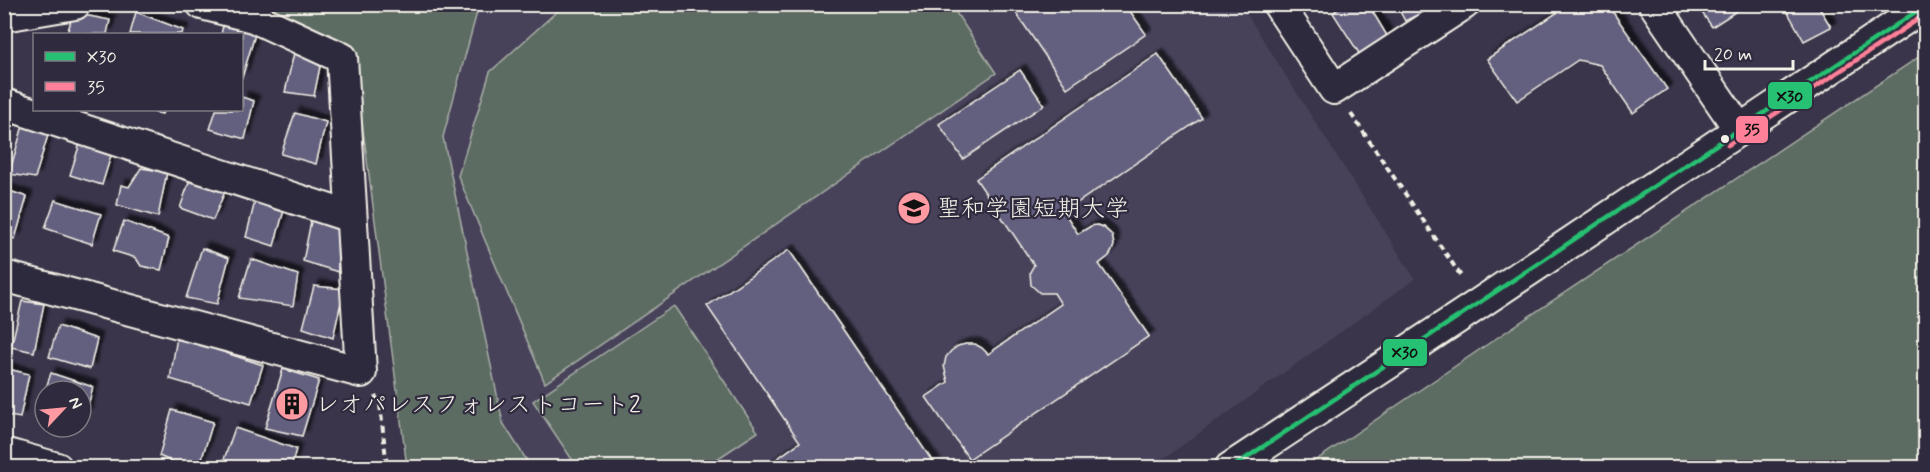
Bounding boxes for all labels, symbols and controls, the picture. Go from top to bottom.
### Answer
legend [33,33,243,111]
scale bar [1705,33,1794,71]
text: 20 m [1714,43,1752,67]
text: X30 [87,46,117,70]
text: 35 [87,76,105,100]
line badge: X30 [1767,81,1813,110]
text: X30 [1777,87,1803,108]
line badge: 35 [1735,115,1769,144]
text: 35 [1744,120,1760,141]
unlabelled marker [1719,133,1731,145]
school or university icon: 聖和学園短期大学 [896,190,932,226]
place label: 聖和学園短期大学 [937,194,1129,225]
line badge: X30 [1382,338,1428,367]
text: X30 [1392,343,1418,364]
north arrow [33,379,93,439]
building icon: レオパレスフォレストコート2 [274,386,310,422]
place label: レオパレスフォレストコート2 [315,390,641,421]
text: N [63,394,87,412]

